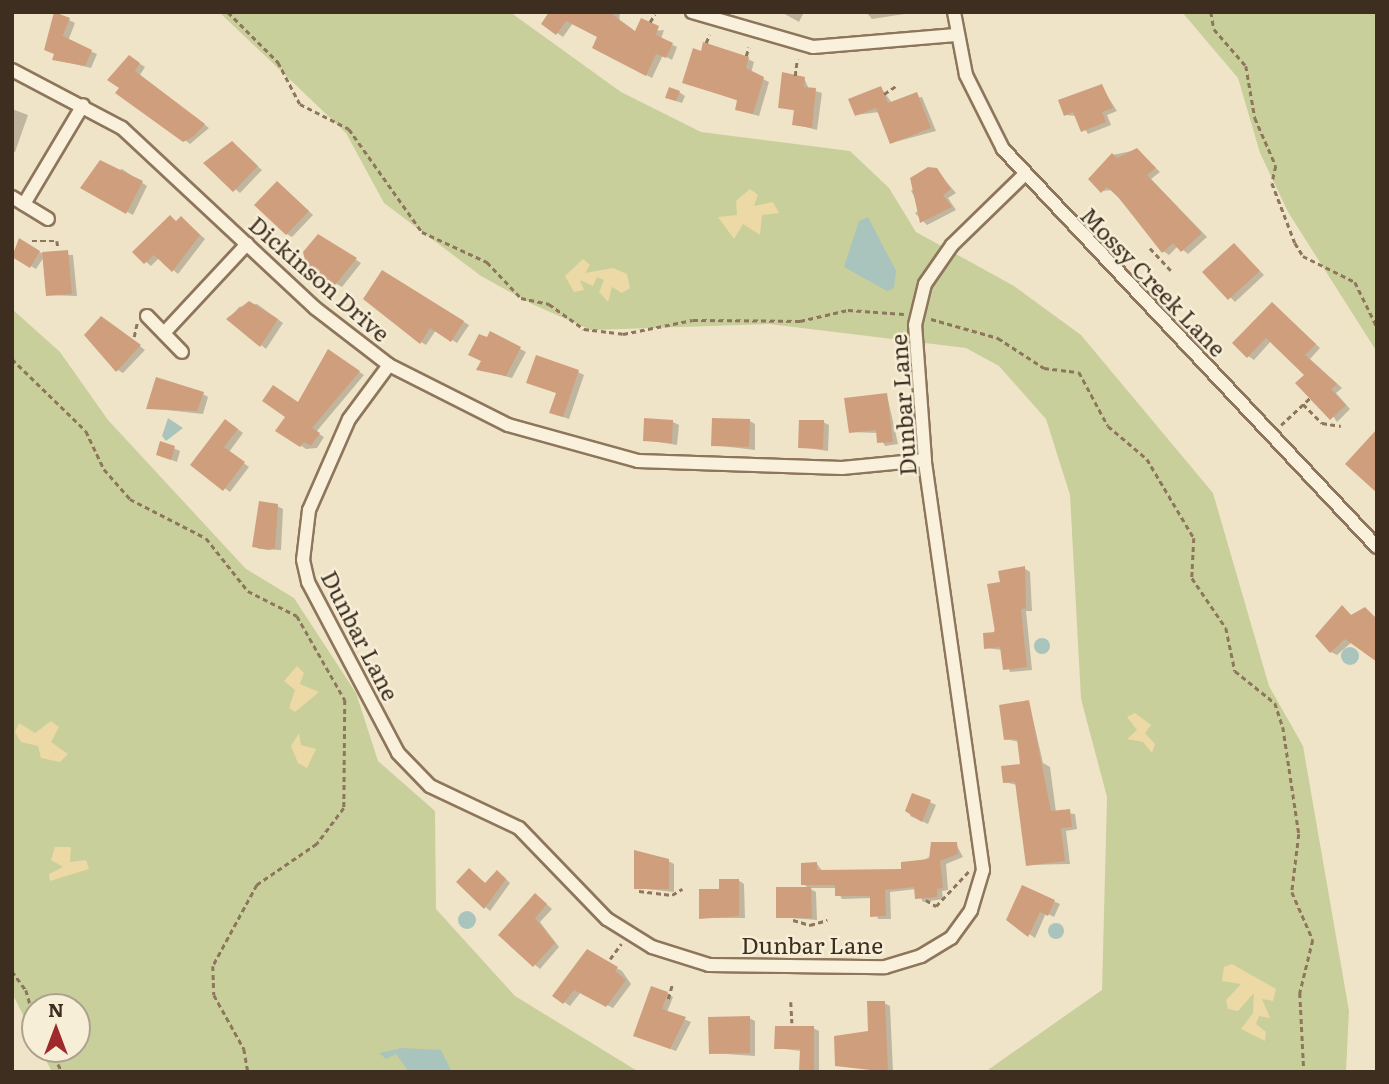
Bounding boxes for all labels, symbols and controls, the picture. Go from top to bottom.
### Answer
street label: Mossy Creek Lane [1076,201,1232,361]
street label: Dickinson Drive [244,209,396,347]
street label: Dunbar Lane [883,333,921,477]
street label: Dunbar Lane [316,565,406,705]
street label: Dunbar Lane [741,930,883,958]
north arrow [21,993,91,1063]
text: N [48,995,64,1023]

